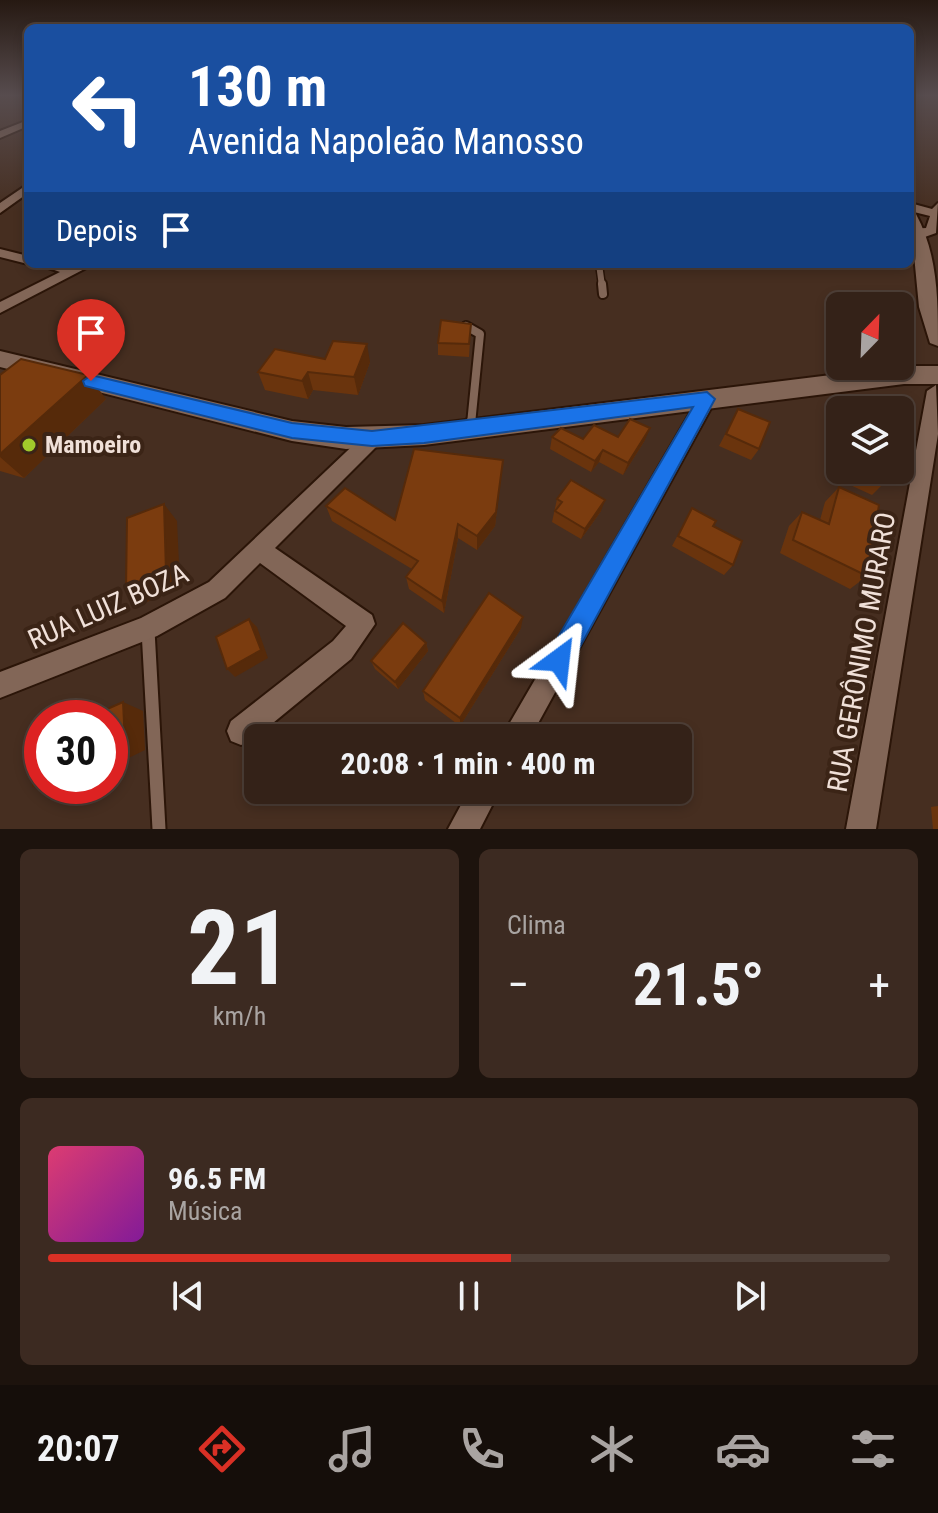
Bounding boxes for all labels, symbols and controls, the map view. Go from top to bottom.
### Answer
text: 130 m [188,54,327,120]
icon: left [56,56,160,160]
text: Avenida Napoleão Manosso [188,121,584,163]
icon: arrive [154,208,198,252]
text: Depois [56,213,138,248]
north arrow [826,292,914,380]
map controls [826,292,914,484]
pin [57,299,125,381]
icon: arrive [69,311,113,355]
button: layers [826,396,914,484]
place label: Mamoeiro [45,431,141,459]
marker: Mamoeiro [20,436,38,454]
street label: RUA GERÔNIMO MURARO [821,510,902,794]
street label: RUA LUIZ BOZA [23,556,193,657]
position arrow [517,618,601,702]
speed limit sign: 30 [24,700,128,804]
text: 20:08 · 1 min · 400 m [341,746,595,781]
text: 21 [187,888,292,1009]
text: Clima [507,910,566,940]
text: 21.5° [633,949,764,1020]
text: − [507,959,529,1011]
text: + [868,959,890,1011]
text: km/h [213,1001,266,1031]
text: 96.5 FM [168,1161,266,1196]
text: Música [168,1196,243,1226]
icon: previous [166,1274,210,1318]
icon: pause [447,1274,491,1318]
icon: next [728,1274,772,1318]
icon: directions [194,1421,250,1477]
icon: music [324,1421,380,1477]
icon: phone [454,1421,510,1477]
icon: climate [584,1421,640,1477]
icon: car [715,1421,771,1477]
icon: filters [845,1421,901,1477]
text: 20:07 [37,1428,120,1470]

